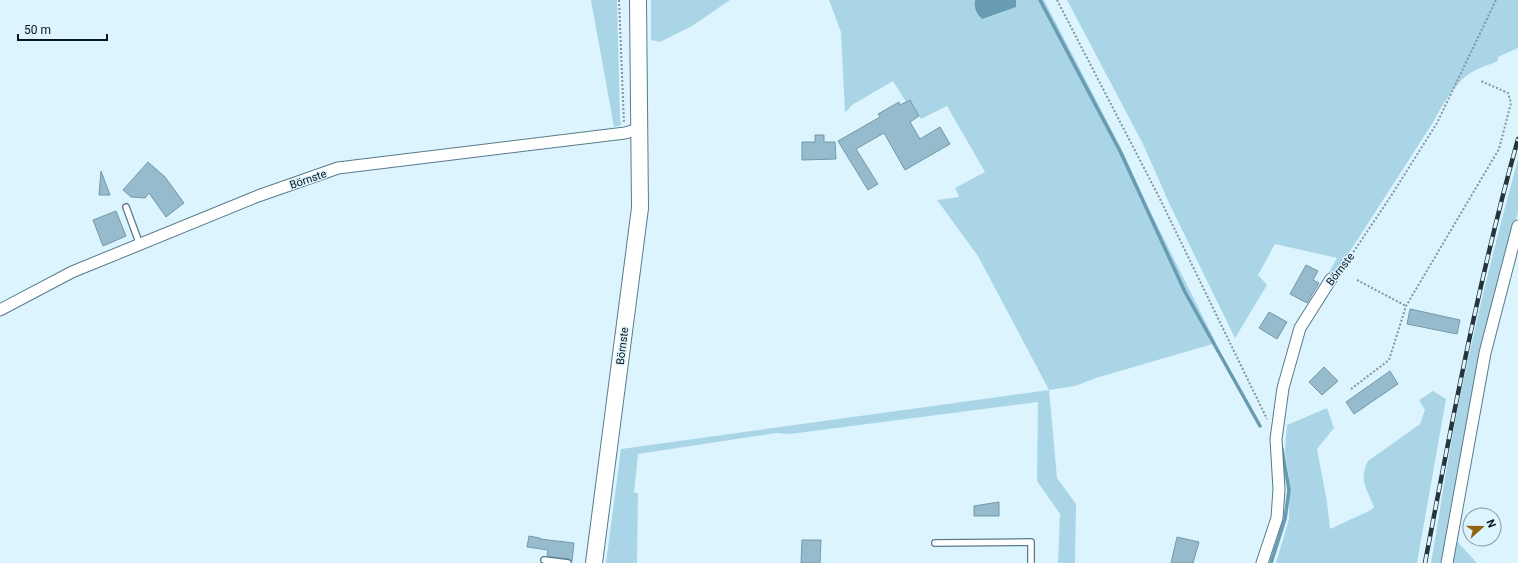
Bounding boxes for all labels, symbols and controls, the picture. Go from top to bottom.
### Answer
scale bar [18,16,107,42]
text: 50 m [24,23,51,37]
street label: Börnste [288,167,328,192]
street label: Börnste [1324,250,1357,288]
street label: Börnste [614,326,631,366]
north arrow [1462,507,1502,547]
text: N [1483,518,1498,530]

